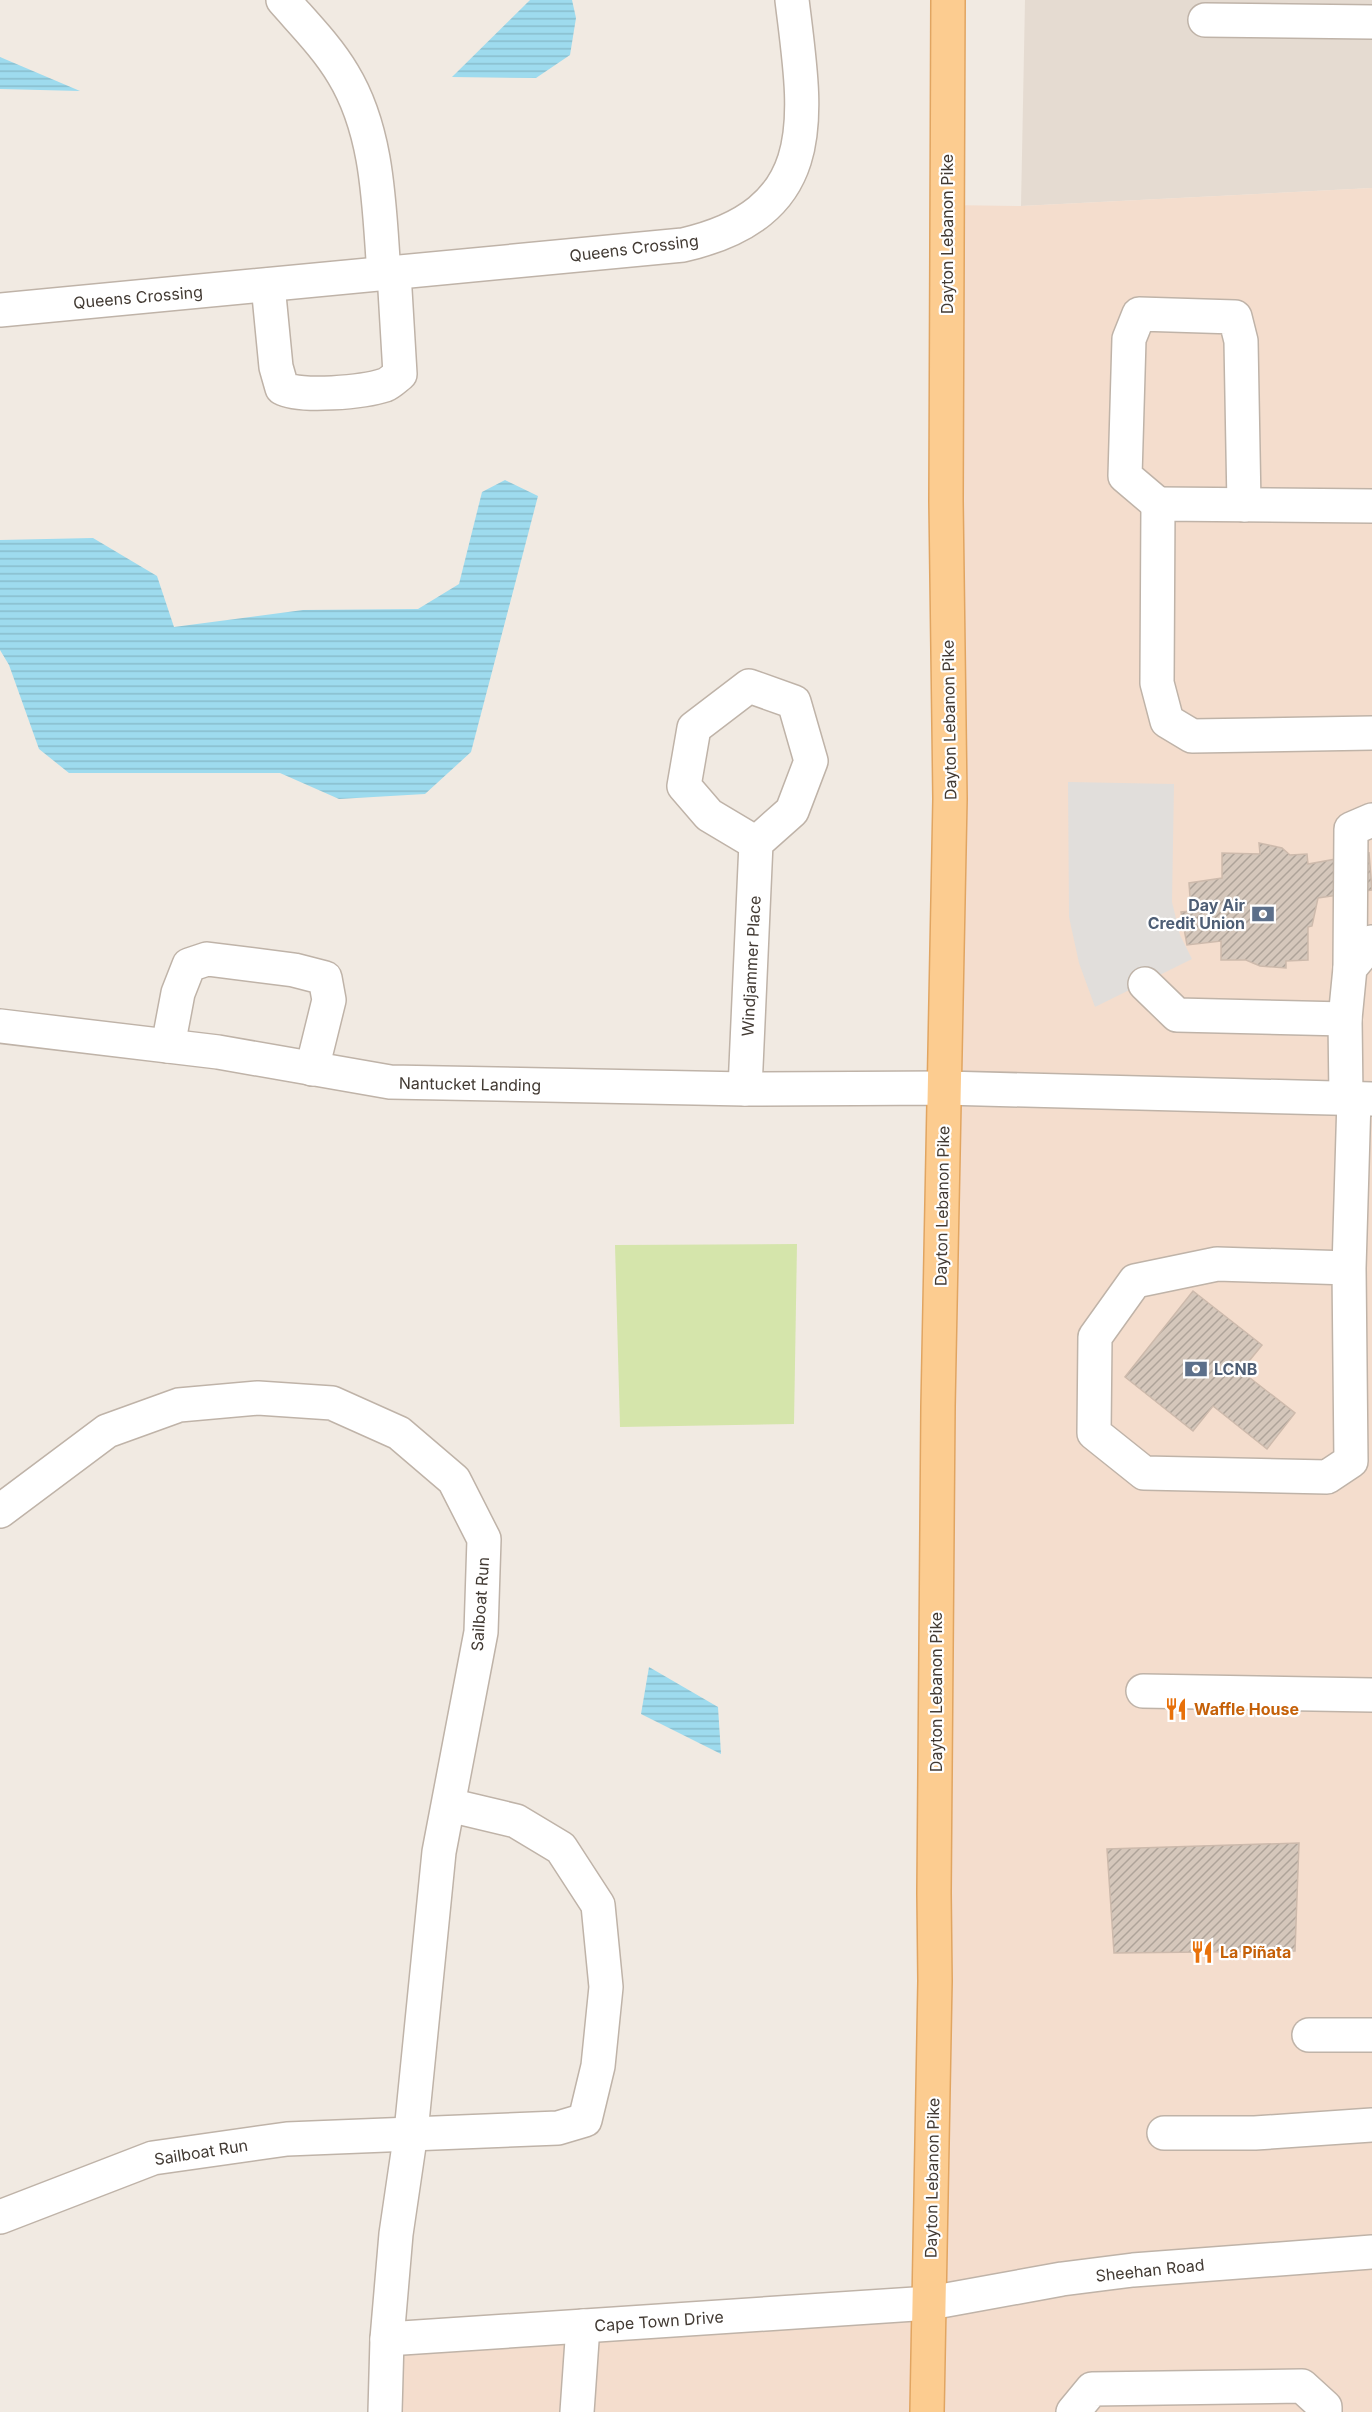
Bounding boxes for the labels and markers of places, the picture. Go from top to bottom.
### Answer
place label: Day Air Credit Union [1148,895,1245,933]
bank icon: Day Air Credit Union [1250,901,1276,927]
bank icon: LCNB [1183,1356,1209,1382]
place label: LCNB [1214,1359,1257,1379]
restaurant icon: Waffle House [1163,1696,1189,1722]
place label: Waffle House [1194,1699,1299,1719]
restaurant icon: La Piñata [1189,1939,1215,1965]
place label: La Piñata [1220,1942,1291,1962]

